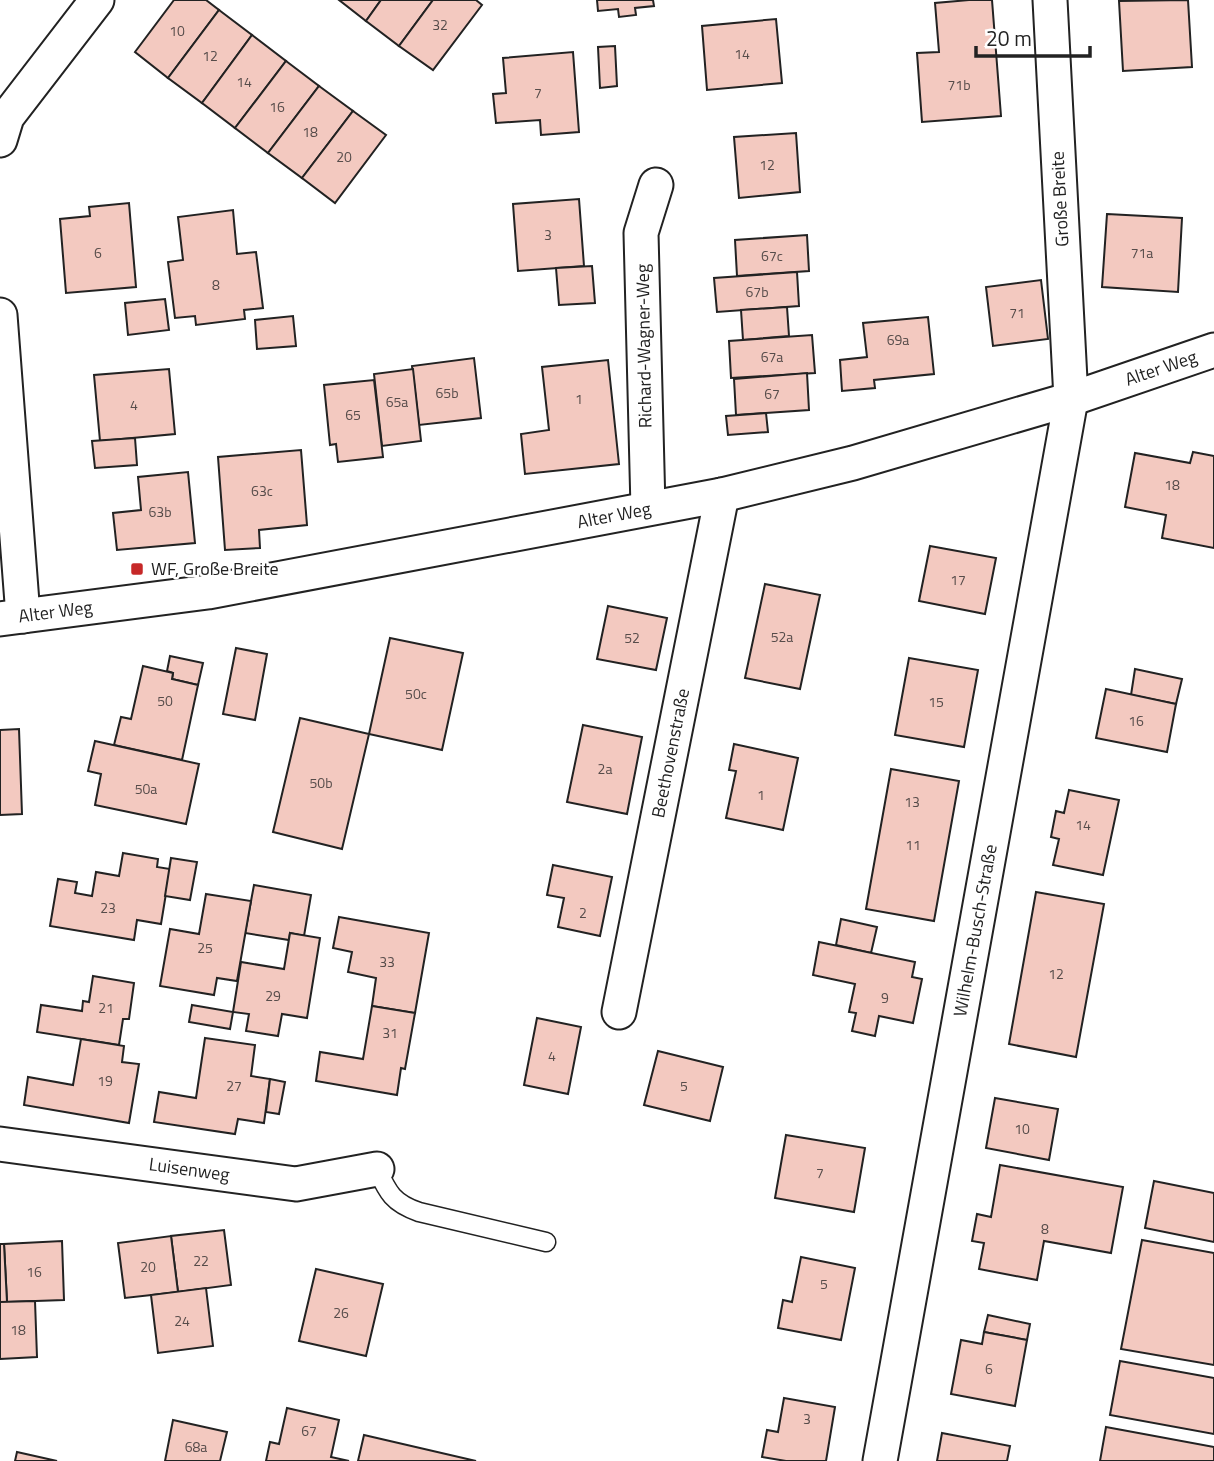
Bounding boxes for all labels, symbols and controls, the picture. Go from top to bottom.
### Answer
house number: 32 [432,14,448,35]
scale bar [976,14,1090,58]
house number: 10 [169,20,185,41]
text: 20 m [986,22,1032,54]
house number: 14 [734,43,750,64]
house number: 12 [202,45,218,66]
house number: 14 [236,71,252,92]
house number: 71b [947,74,971,95]
house number: 7 [534,82,542,103]
house number: 16 [269,96,285,117]
house number: 18 [302,121,318,142]
house number: 20 [336,146,352,167]
street label: Große Breite [1044,151,1075,247]
house number: 12 [759,154,775,175]
house number: 3 [544,224,552,245]
house number: 6 [94,242,102,263]
house number: 71a [1131,242,1153,263]
house number: 67c [761,245,783,266]
street label: Richard-Wagner-Weg [629,264,658,428]
house number: 8 [212,274,220,295]
house number: 67b [745,281,769,302]
house number: 71 [1009,302,1025,323]
house number: 69a [887,329,909,350]
street label: Alter Weg [1121,343,1200,393]
house number: 67a [761,346,783,367]
house number: 65b [435,382,459,403]
house number: 67 [764,383,780,404]
house number: 1 [575,388,583,409]
house number: 65a [386,391,408,412]
house number: 4 [130,394,138,415]
house number: 65 [345,404,361,425]
house number: 18 [1164,474,1180,495]
house number: 63c [251,480,273,501]
street label: Alter Weg [575,495,653,535]
house number: 63b [148,501,172,522]
place label: WF, Große Breite [151,555,279,582]
marker: WF, Große Breite [129,561,145,577]
house number: 17 [950,569,966,590]
street label: Alter Weg [17,593,94,629]
house number: 52a [771,626,793,647]
house number: 52 [624,627,640,648]
house number: 50c [405,683,427,704]
street label: Beethovenstraße [644,686,696,820]
house number: 50 [157,690,173,711]
house number: 15 [928,691,944,712]
house number: 16 [1128,710,1144,731]
house number: 2a [598,758,612,779]
house number: 50b [309,772,333,793]
house number: 50a [135,778,157,799]
house number: 1 [757,784,765,805]
house number: 13 [904,791,920,812]
house number: 14 [1075,814,1091,835]
house number: 11 [905,834,921,855]
street label: Wilhelm-Busch-Straße [946,842,1004,1019]
house number: 23 [100,897,116,918]
house number: 2 [579,902,587,923]
house number: 25 [197,937,213,958]
house number: 33 [379,951,395,972]
house number: 12 [1048,963,1064,984]
house number: 29 [265,985,281,1006]
house number: 9 [881,987,889,1008]
house number: 21 [98,997,114,1018]
house number: 31 [382,1022,398,1043]
house number: 4 [548,1045,556,1066]
house number: 19 [97,1070,113,1091]
house number: 27 [226,1075,242,1096]
house number: 5 [680,1075,688,1096]
house number: 10 [1014,1118,1030,1139]
street label: Luisenweg [147,1150,231,1188]
house number: 7 [816,1162,824,1183]
house number: 8 [1041,1218,1049,1239]
house number: 22 [193,1250,209,1271]
house number: 20 [140,1256,156,1277]
house number: 16 [26,1261,42,1282]
house number: 5 [820,1273,828,1294]
house number: 26 [333,1302,349,1323]
house number: 24 [174,1310,190,1331]
house number: 18 [10,1319,26,1340]
house number: 6 [985,1358,993,1379]
house number: 3 [803,1408,811,1429]
house number: 67 [301,1420,317,1441]
house number: 68a [185,1436,207,1457]

